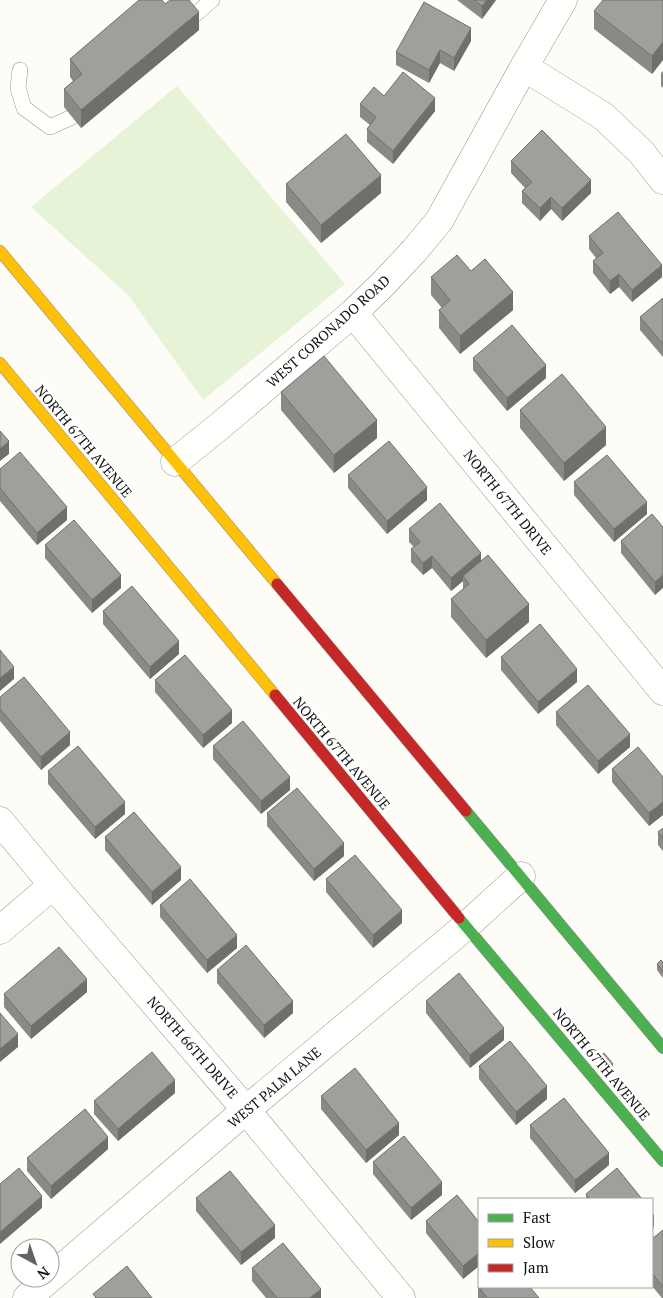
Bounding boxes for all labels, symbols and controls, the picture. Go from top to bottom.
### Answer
street label: WEST CORONADO ROAD [262,270,394,392]
street label: NORTH 67TH AVENUE [31,381,137,501]
street label: NORTH 67TH DRIVE [460,446,556,558]
street label: NORTH 67TH AVENUE [289,693,395,813]
street label: NORTH 66TH DRIVE [143,992,243,1102]
street label: NORTH 67TH AVENUE [549,1004,655,1124]
street label: WEST PALM LANE [223,1042,325,1132]
legend [478,1198,653,1288]
text: Fast [523,1207,551,1227]
text: Slow [523,1232,556,1252]
north arrow [10,1238,60,1288]
text: Jam [523,1257,549,1277]
text: N [33,1263,54,1284]

